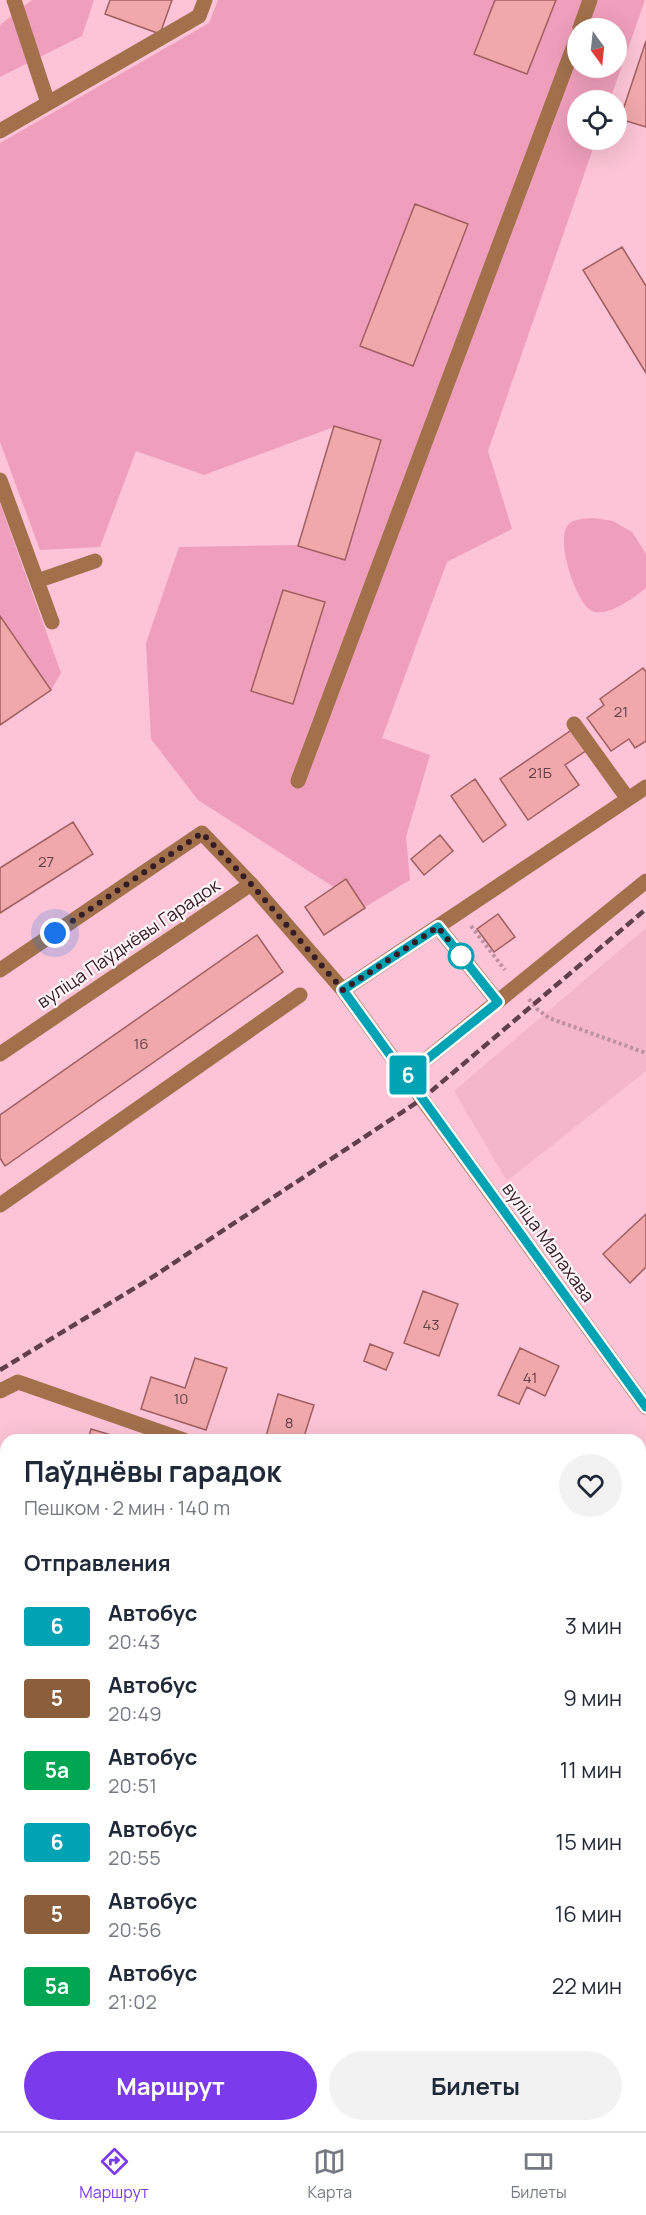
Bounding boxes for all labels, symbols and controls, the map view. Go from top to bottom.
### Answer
north arrow [567,18,627,78]
map controls [567,18,627,150]
button: locate [567,90,627,150]
house number: 21 [614,701,628,722]
house number: 21Б [528,762,552,783]
house number: 27 [38,851,54,872]
street label: вуліца Паўднёвы Гарадок [32,872,225,1013]
your location [40,918,70,948]
unlabelled marker [448,943,474,969]
house number: 16 [133,1033,149,1054]
line badge: 6 [388,1056,428,1094]
text: 6 [401,1061,415,1089]
street label: вуліца Малахава [497,1177,601,1307]
house number: 43 [422,1314,440,1335]
house number: 41 [523,1367,537,1388]
house number: 10 [174,1388,189,1409]
house number: 8 [285,1412,293,1433]
text: Паўднёвы гарадок [24,1452,281,1490]
button: heart [559,1454,622,1517]
text: Пешком · 2 мин · 140 m [24,1494,230,1521]
text: Отправления [24,1548,171,1578]
text: Автобус [108,1598,197,1628]
text: 3 мин [565,1611,622,1641]
text: 6 [50,1612,64,1640]
text: 20:43 [108,1628,160,1655]
text: Автобус [108,1670,197,1700]
text: 9 мин [563,1683,622,1713]
text: 5 [51,1684,63,1712]
text: 20:49 [108,1700,162,1727]
text: Автобус [108,1742,197,1772]
text: 11 мин [560,1755,622,1785]
text: 5а [45,1756,69,1784]
text: 20:51 [108,1772,157,1799]
text: Автобус [108,1814,197,1844]
text: 15 мин [556,1827,622,1857]
text: 6 [50,1828,64,1856]
text: 20:55 [108,1844,161,1871]
text: Автобус [108,1886,197,1916]
text: 16 мин [555,1899,622,1929]
text: 5 [51,1900,63,1928]
text: 20:56 [108,1916,162,1943]
text: Автобус [108,1958,197,1988]
text: 22 мин [552,1971,622,2001]
text: 5а [45,1972,69,2000]
text: 21:02 [108,1988,157,2015]
button: Маршрут [24,2051,317,2120]
button: Билеты [329,2051,622,2120]
tab: Маршрут [79,2145,149,2203]
tab: Карта [308,2145,352,2203]
tab: Билеты [511,2145,567,2203]

